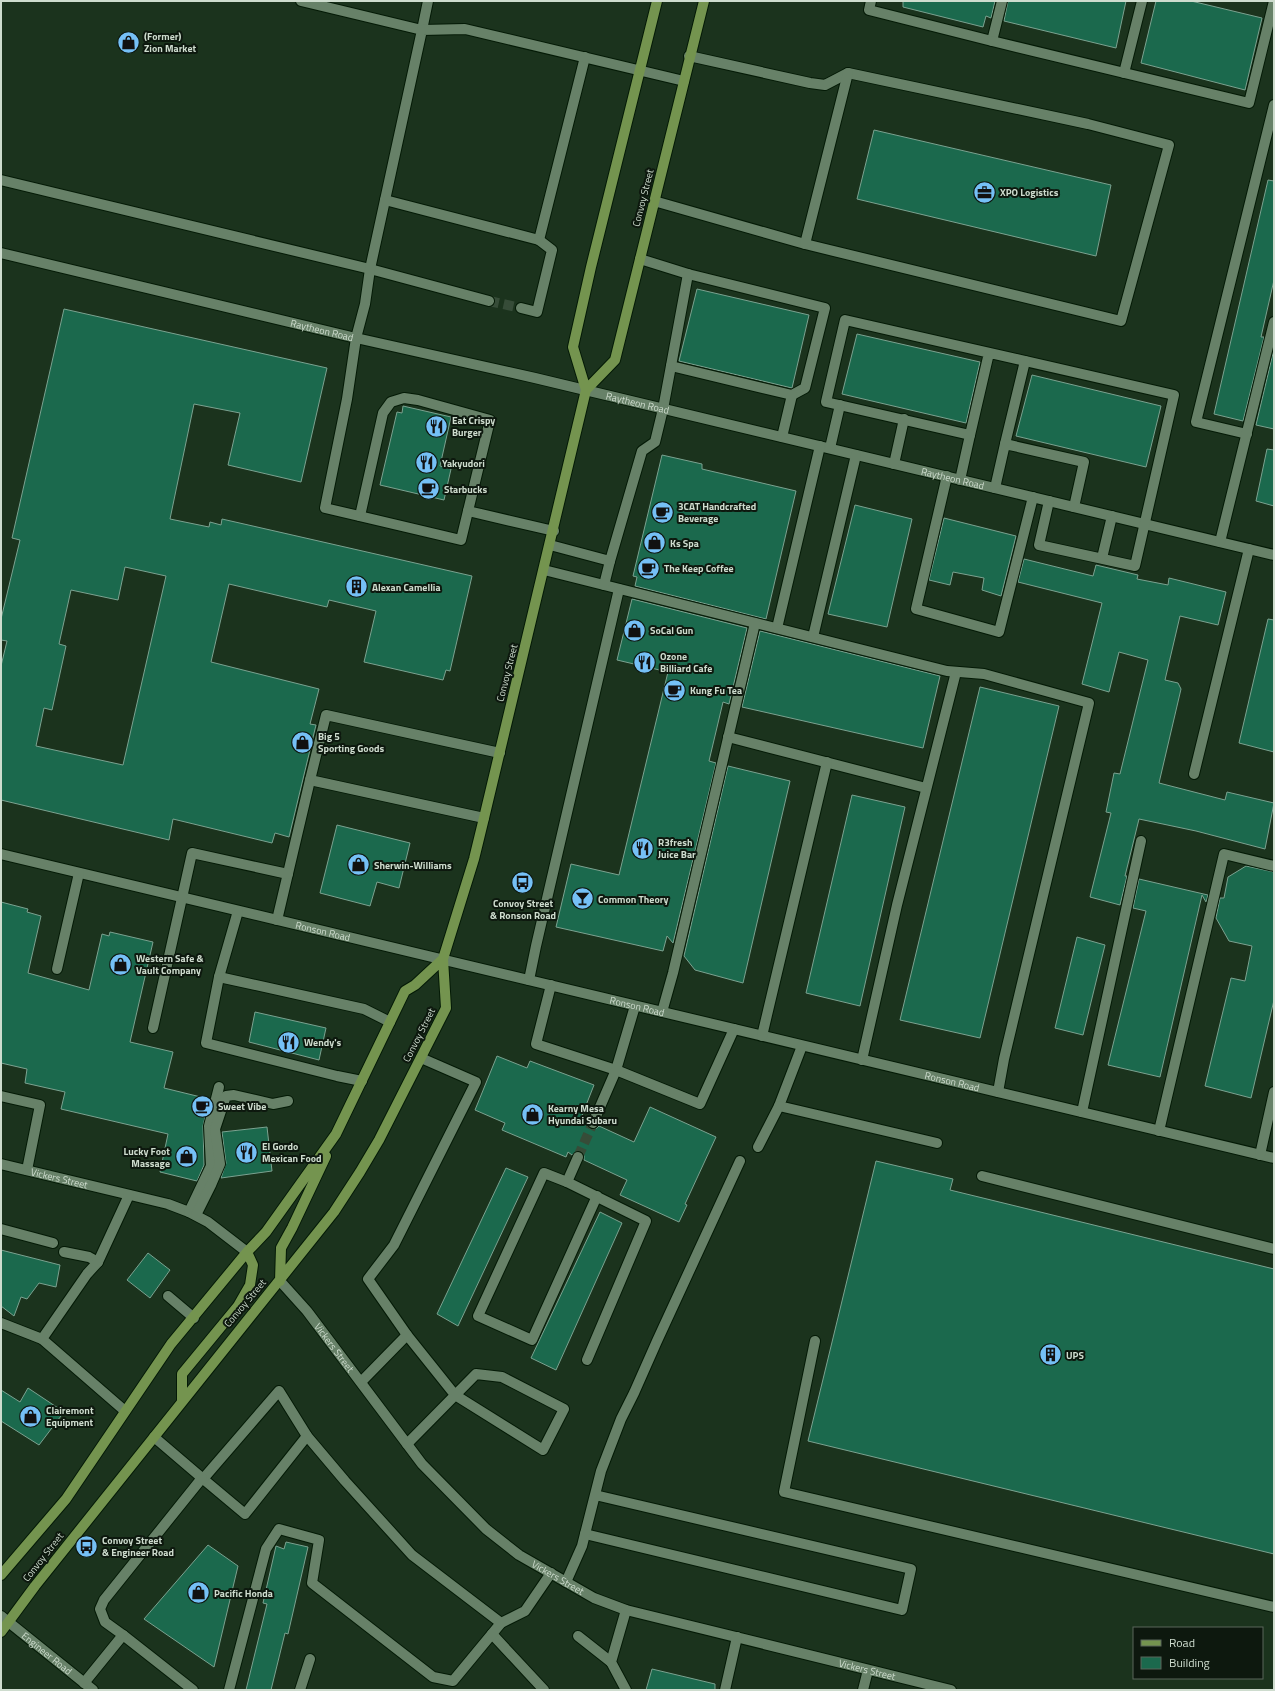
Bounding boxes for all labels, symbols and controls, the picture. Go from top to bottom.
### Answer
shop icon: (Former) Zion Market [115,29,141,55]
place label: (Former) Zion Market [144,29,197,56]
street label: Convoy Street [629,167,657,228]
office icon: XPO Logistics [971,179,997,205]
place label: XPO Logistics [1000,185,1059,200]
street label: Raytheon Road [289,315,355,345]
street label: Raytheon Road [605,388,671,417]
restaurant icon: Eat Crispy Burger [424,413,450,439]
place label: Eat Crispy Burger [452,413,495,440]
restaurant icon: Yakyudori [414,450,440,476]
place label: Yakyudori [442,456,485,471]
street label: Raytheon Road [920,463,986,493]
cafe icon: Starbucks [416,476,442,502]
place label: Starbucks [444,482,487,497]
cafe icon: 3CAT Handcrafted Beverage [649,499,675,525]
place label: 3CAT Handcrafted Beverage [678,499,756,526]
shop icon: Ks Spa [642,530,668,556]
place label: Ks Spa [670,536,699,551]
cafe icon: The Keep Coffee [636,555,662,581]
place label: The Keep Coffee [664,561,734,576]
building icon: Alexan Camellia [343,574,369,600]
place label: Alexan Camellia [372,580,441,595]
shop icon: SoCal Gun [621,617,647,643]
place label: SoCal Gun [650,623,693,638]
street label: Convoy Street [493,642,521,703]
restaurant icon: Ozone Billiard Cafe [632,649,658,675]
place label: Ozone Billiard Cafe [660,649,712,676]
cafe icon: Kung Fu Tea [661,677,687,703]
place label: Kung Fu Tea [690,683,742,698]
shop icon: Big 5 Sporting Goods [290,729,316,755]
place label: Big 5 Sporting Goods [318,729,384,756]
restaurant icon: R3fresh Juice Bar [630,835,656,861]
place label: R3fresh Juice Bar [658,835,696,862]
shop icon: Sherwin-Williams [345,852,371,878]
place label: Sherwin-Williams [374,858,452,873]
bus stop icon: Convoy Street & Ronson Road [510,870,536,896]
bar icon: Common Theory [570,886,596,912]
place label: Common Theory [598,892,668,907]
place label: Convoy Street & Ronson Road [490,896,556,923]
street label: Ronson Road [294,917,352,945]
shop icon: Western Safe & Vault Company [107,951,133,977]
place label: Western Safe & Vault Company [136,951,204,978]
street label: Ronson Road [608,992,666,1020]
street label: Convoy Street [399,1005,439,1065]
restaurant icon: Wendy's [275,1029,301,1055]
place label: Wendy's [304,1035,342,1050]
street label: Ronson Road [923,1067,981,1095]
cafe icon: Sweet Vibe [189,1093,215,1119]
place label: Sweet Vibe [218,1099,266,1114]
shop icon: Kearny Mesa Hyundai Subaru [520,1101,546,1127]
place label: Kearny Mesa Hyundai Subaru [548,1101,617,1128]
restaurant icon: El Gordo Mexican Food [233,1139,259,1165]
place label: El Gordo Mexican Food [262,1139,322,1166]
place label: Lucky Foot Massage [124,1144,170,1171]
shop icon: Lucky Foot Massage [173,1144,199,1170]
street label: Vickers Street [29,1164,90,1192]
street label: Convoy Street [220,1275,270,1330]
street label: Vickers Street [311,1320,358,1376]
building icon: UPS [1038,1342,1064,1368]
place label: UPS [1066,1348,1084,1363]
shop icon: Clairemont Equipment [18,1403,44,1429]
place label: Clairemont Equipment [46,1403,94,1430]
street label: Convoy Street [19,1529,67,1585]
bus stop icon: Convoy Street & Engineer Road [73,1533,99,1559]
place label: Convoy Street & Engineer Road [102,1533,174,1560]
street label: Vickers Street [529,1556,587,1599]
shop icon: Pacific Honda [186,1580,212,1606]
place label: Pacific Honda [214,1586,273,1601]
legend [1133,1627,1263,1679]
street label: Engineer Road [18,1628,75,1678]
text: Road [1169,1633,1195,1652]
text: Building [1169,1653,1210,1672]
street label: Vickers Street [837,1655,898,1684]

